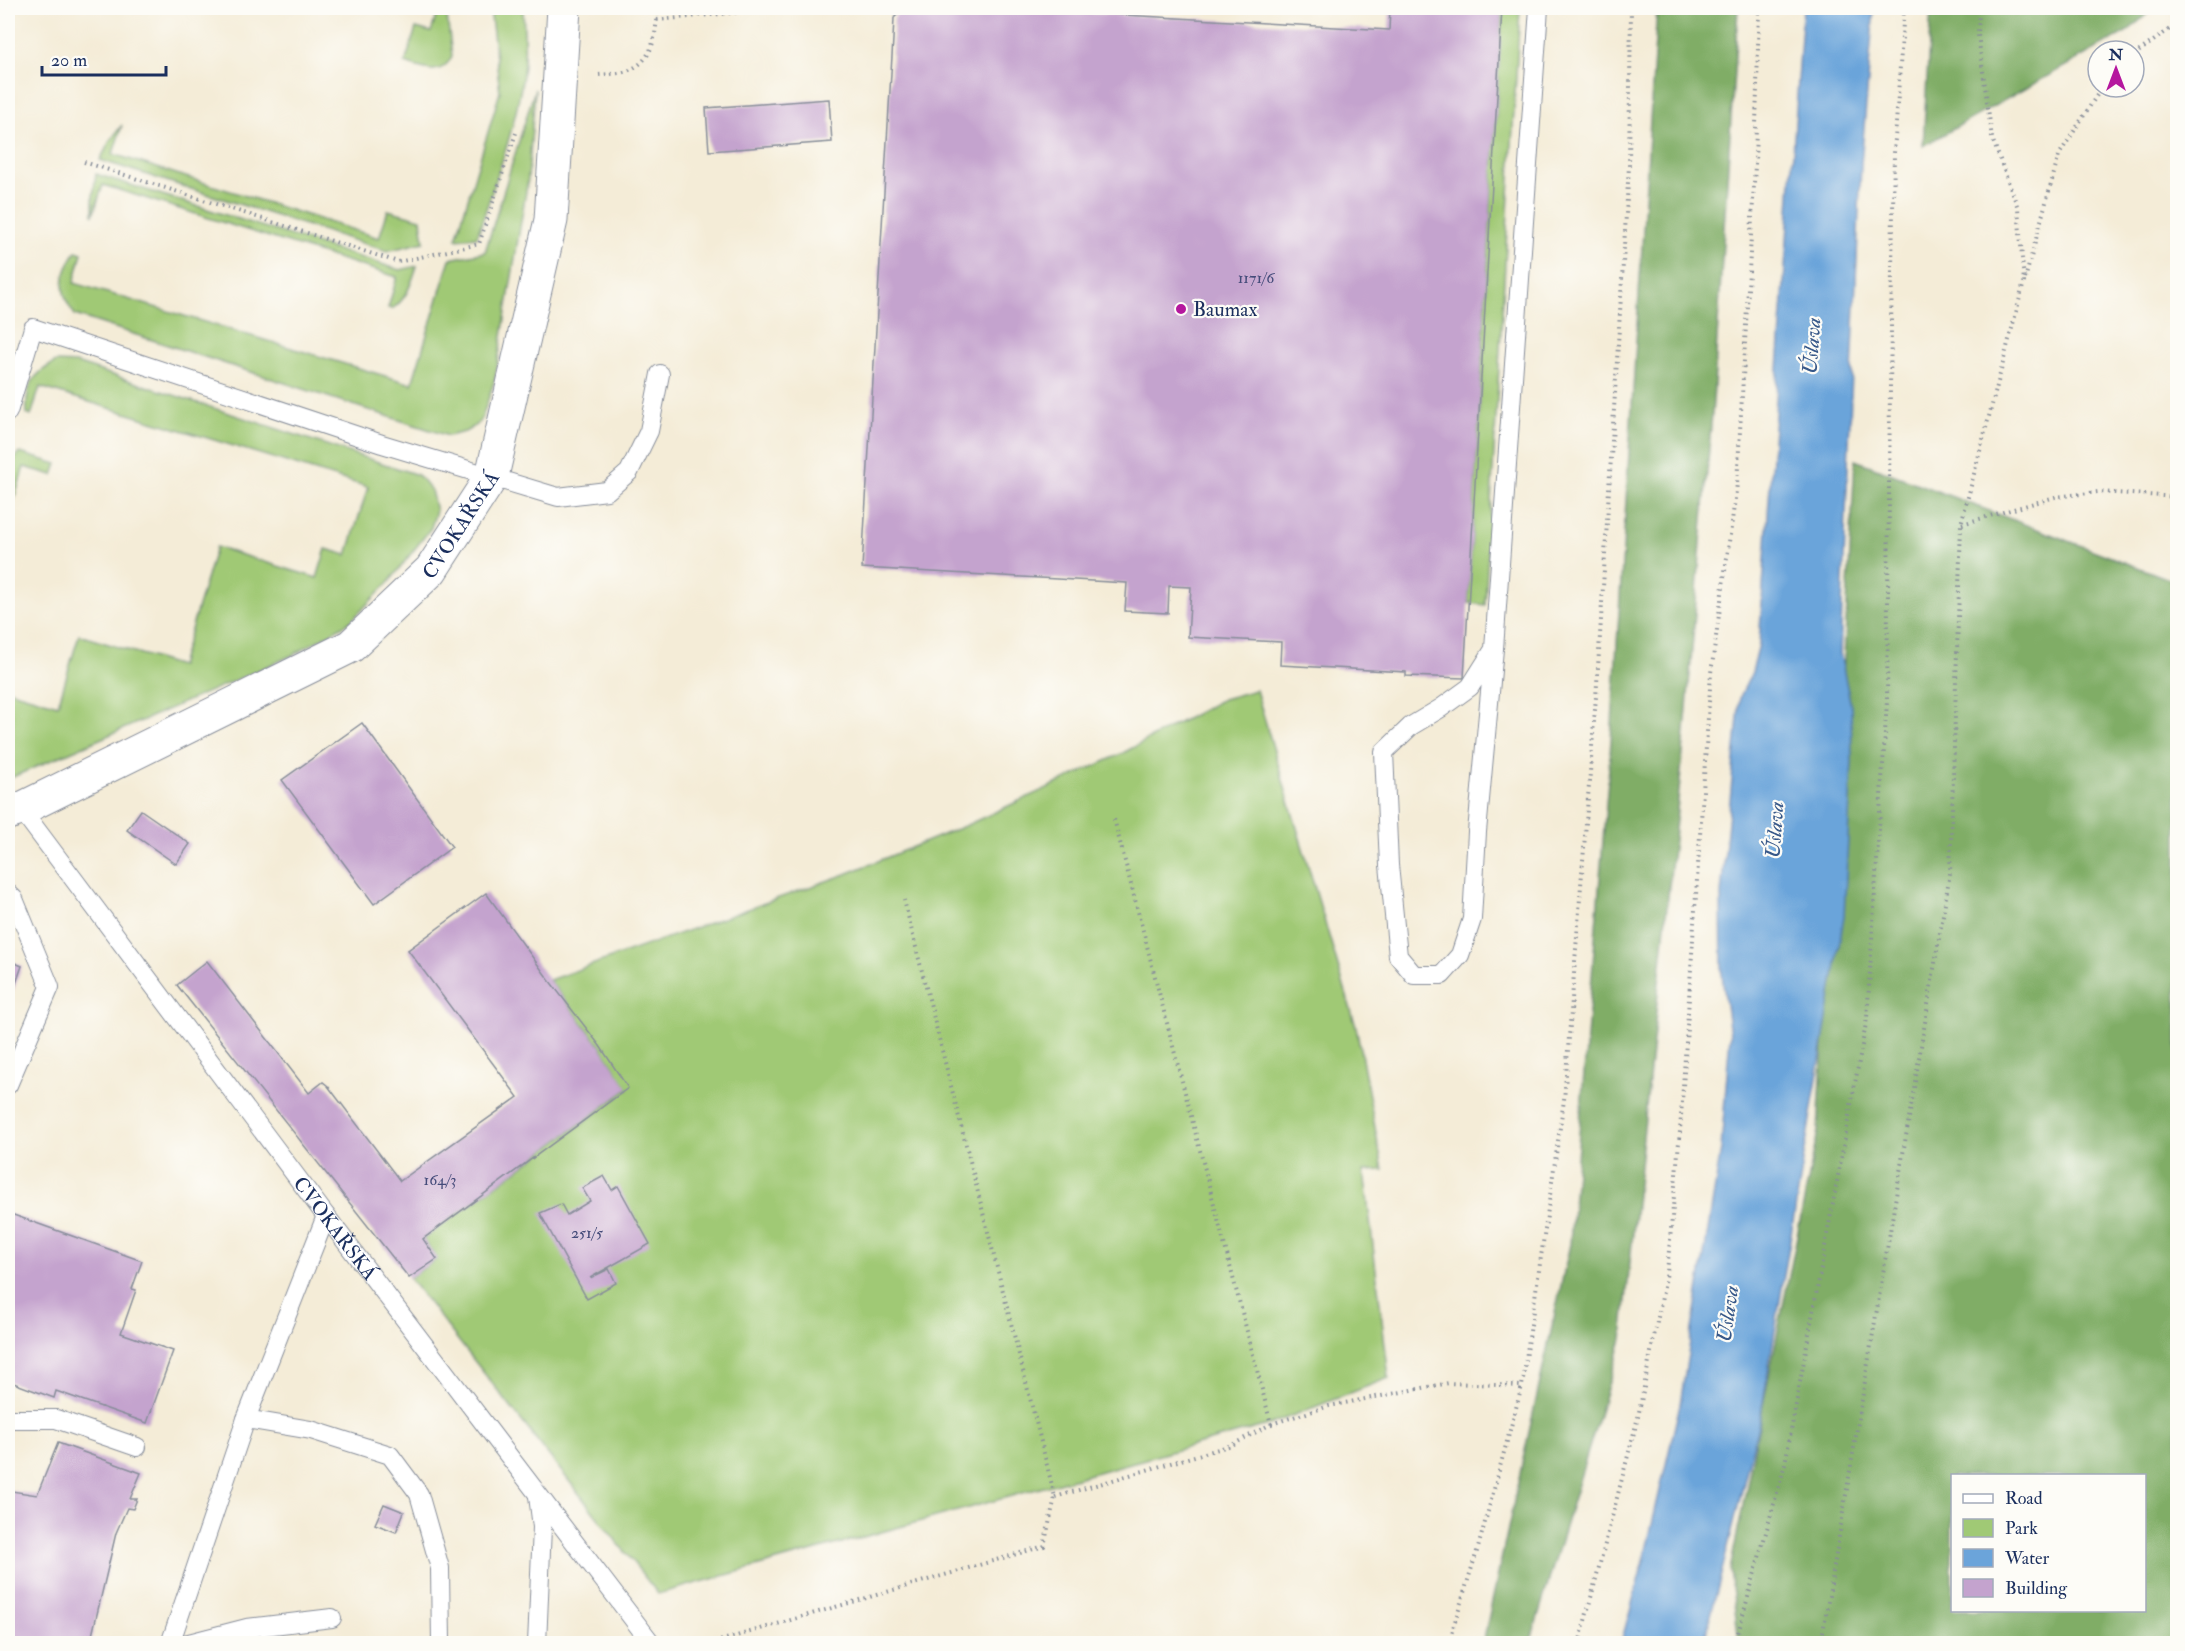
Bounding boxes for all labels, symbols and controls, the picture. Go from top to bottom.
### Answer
scale bar [42,39,166,77]
north arrow [2086,39,2146,99]
text: N [2108,45,2124,65]
text: 20 m [51,49,87,72]
house number: 1171/6 [1238,268,1275,288]
place label: Baumax [1193,297,1257,322]
marker: Baumax [1174,302,1188,316]
water label: Úslava [1797,316,1827,375]
street label: CVOKAŘSKÁ [417,465,505,584]
water label: Úslava [1760,800,1790,859]
house number: 164/3 [424,1170,456,1190]
street label: CVOKAŘSKÁ [288,1171,384,1285]
house number: 251/5 [571,1223,603,1243]
water label: Úslava [1711,1284,1745,1344]
legend [1951,1474,2146,1612]
text: Road [2005,1487,2043,1510]
text: Park [2005,1517,2038,1540]
text: Water [2004,1547,2049,1570]
text: Building [2005,1577,2068,1600]

